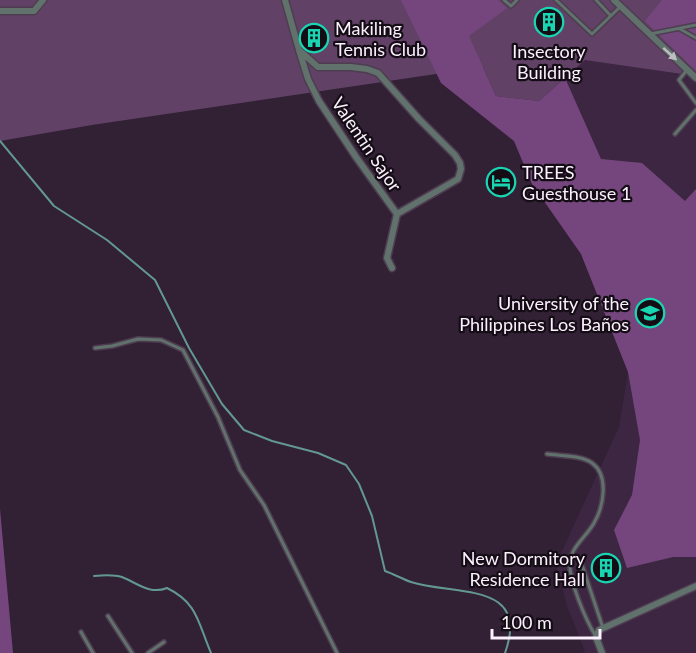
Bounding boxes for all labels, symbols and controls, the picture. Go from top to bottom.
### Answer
building icon: Insectory Building [533,6,565,38]
place label: Makiling Tennis Club [335,17,426,60]
building icon: Makiling Tennis Club [298,22,330,54]
place label: Insectory Building [512,40,586,83]
one-way arrow [662,47,677,60]
street label: Valentin Sajor [327,93,407,196]
place label: TREES Guesthouse 1 [522,161,631,204]
hotel icon: TREES Guesthouse 1 [485,166,517,198]
place label: University of the Philippines Los Baños [459,292,629,335]
school or university icon: University of the Philippines Los Baños [634,297,666,329]
place label: New Dormitory Residence Hall [462,547,586,590]
building icon: New Dormitory Residence Hall [590,552,622,584]
scale bar [492,602,600,640]
text: 100 m [501,611,552,633]

